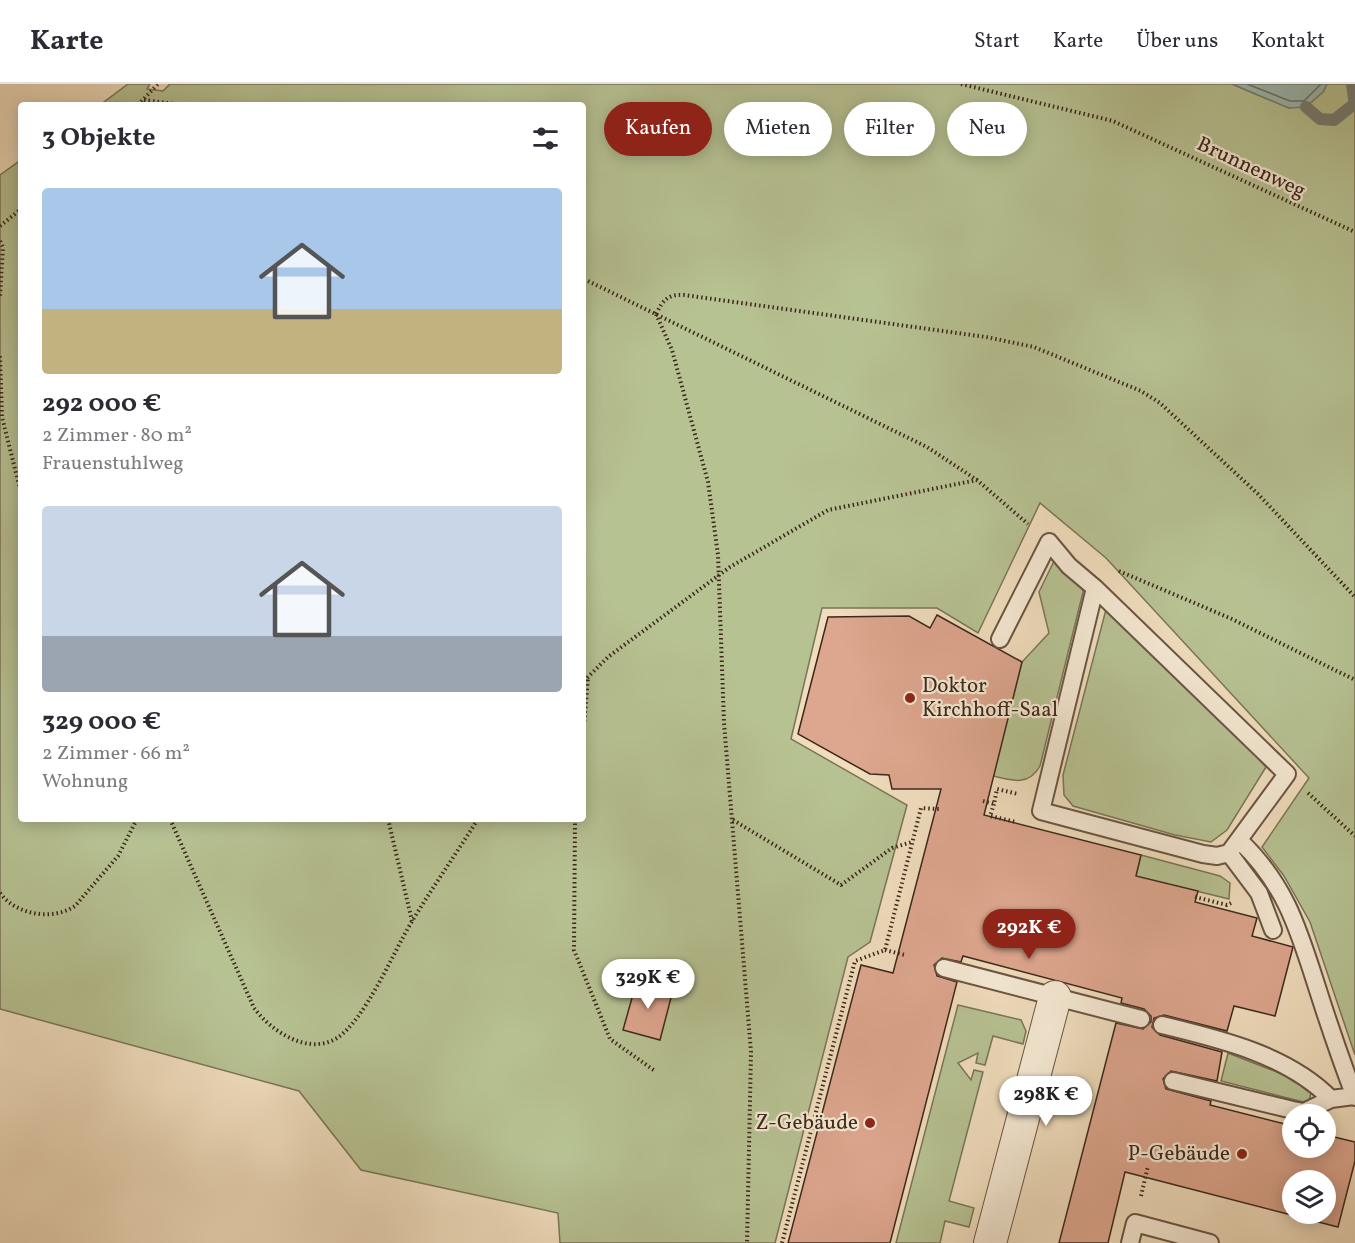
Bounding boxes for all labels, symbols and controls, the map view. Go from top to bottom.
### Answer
text: Karte [30,22,104,61]
text: Start [974,27,1020,56]
text: Karte [1053,27,1103,56]
text: Über uns [1136,27,1218,56]
text: Kontakt [1251,27,1325,56]
chip: Kaufen [604,102,712,156]
chip: Mieten [724,102,832,156]
chip: Filter [844,102,935,156]
chip: Neu [947,102,1027,156]
text: 3 Objekte [42,120,156,156]
icon: filters [529,122,562,155]
street label: Brunnenweg [1192,130,1310,206]
icon: home [248,227,356,335]
text: 292 000 € [42,386,161,422]
text: 2 Zimmer · 80 m² [42,422,192,450]
text: Frauenstuhlweg [42,450,183,478]
icon: home [248,545,356,653]
place label: Doktor Kirchhoff-Saal [922,672,1058,725]
marker: Doktor Kirchhoff-Saal [903,691,917,705]
text: 329 000 € [42,704,161,740]
text: 2 Zimmer · 66 m² [42,740,190,768]
text: Wohnung [42,768,128,796]
pin: 292K € [980,909,1078,960]
text: 292K € [997,914,1061,942]
pin: 329K € [599,959,697,1010]
text: 329K € [616,964,680,992]
pin: 298K € [997,1076,1095,1127]
text: 298K € [1013,1081,1079,1109]
map controls [1282,1104,1336,1224]
button: locate [1282,1104,1336,1158]
place label: Z-Gebäude [755,1109,858,1138]
marker: Z-Gebäude [863,1116,877,1130]
place label: P-Gebäude [1128,1140,1230,1169]
marker: P-Gebäude [1235,1147,1249,1161]
button: layers [1282,1170,1336,1224]

